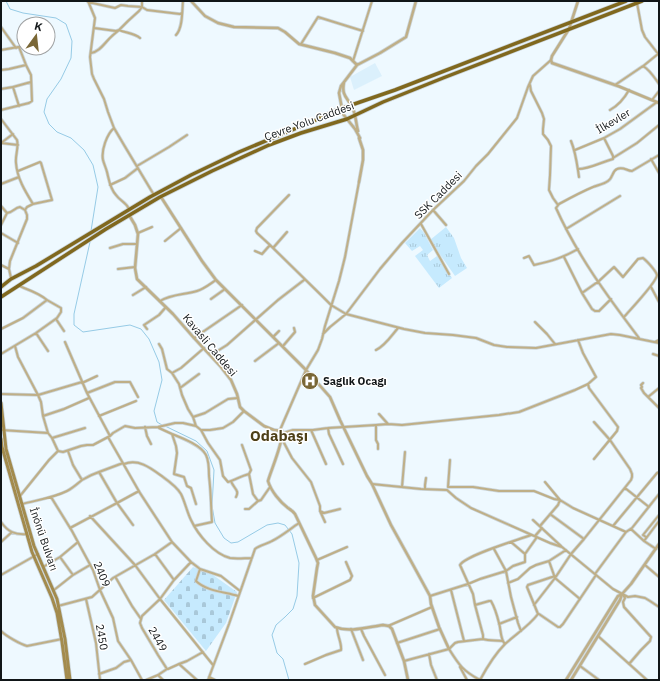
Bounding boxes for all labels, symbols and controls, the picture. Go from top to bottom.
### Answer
north arrow [16,16,56,56]
text: K [33,19,44,34]
street label: Çevre Yolu Caddesi [262,98,356,144]
street label: İlkevler [593,105,633,137]
street label: SSK Caddesi [411,168,465,222]
street label: Kavasli Caddesi [180,311,240,379]
hospital icon: Saglık Ocagı [300,371,320,391]
place label: Saglık Ocagı [323,374,387,388]
district label: Odabaşı [250,426,308,445]
street label: İnönü Bulvarı [27,505,61,573]
street label: 2409 [90,559,114,589]
street label: 2450 [93,623,111,651]
street label: 2449 [145,624,171,654]

